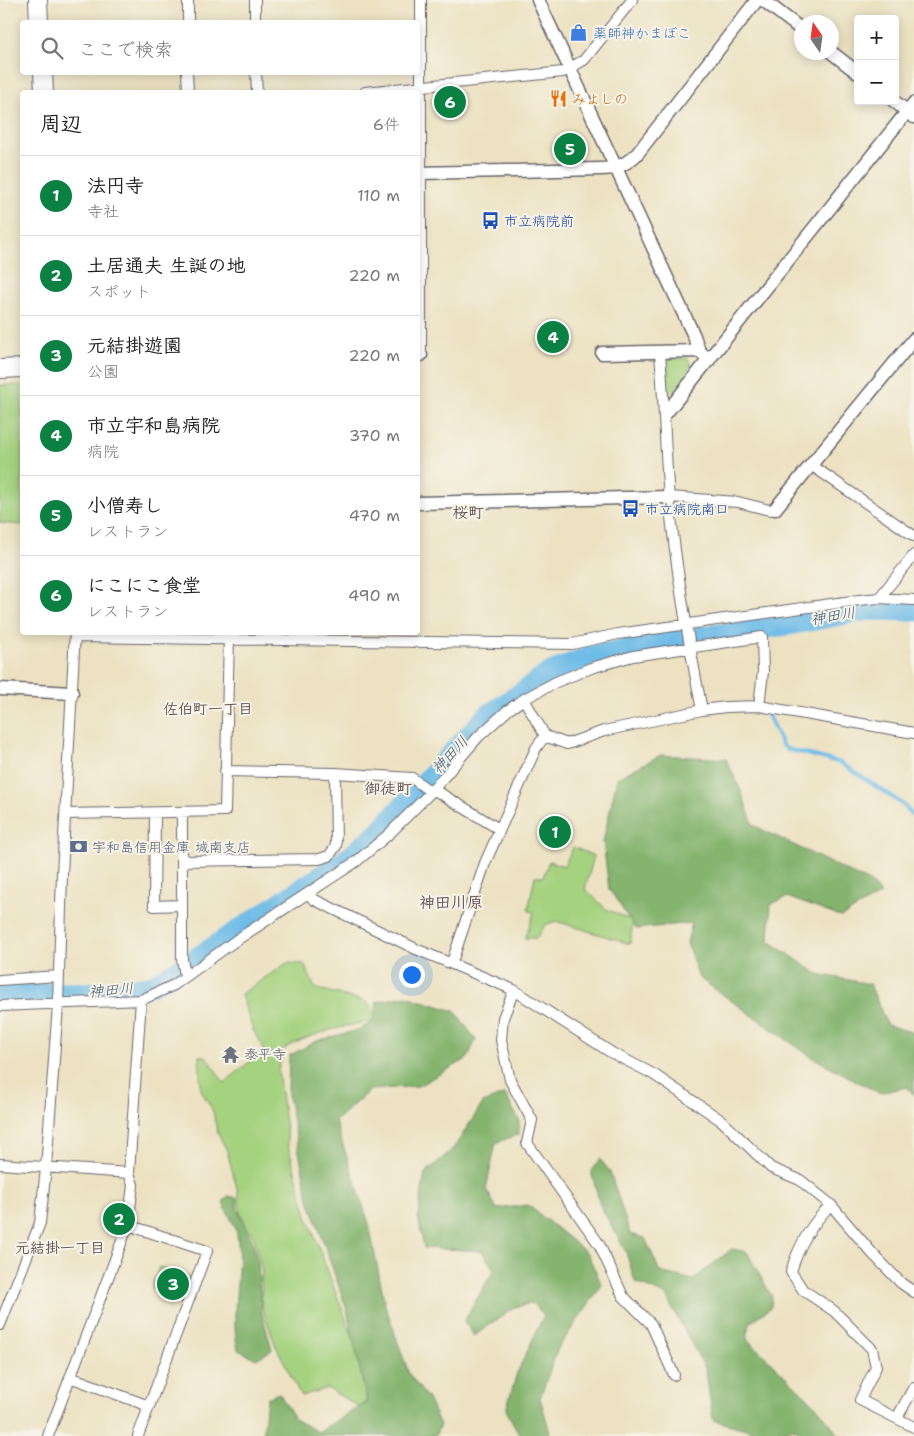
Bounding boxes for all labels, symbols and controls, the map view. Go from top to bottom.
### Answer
north arrow [794,15,839,60]
map controls [854,15,899,105]
button: + [854,15,899,60]
search box [20,20,420,75]
shop icon: 薬師神かまぼこ [569,23,589,43]
place label: 薬師神かまぼこ [593,24,691,42]
icon: search [38,34,66,62]
text: ここで検索 [78,37,173,62]
button: − [854,60,899,105]
pin: 6 [434,83,466,121]
restaurant icon: みよしの [548,89,568,109]
place label: みよしの [572,90,628,108]
text: 周辺 [40,110,82,138]
text: 6件 [373,114,400,135]
pin: 5 [554,130,586,168]
text: 法円寺 [87,173,144,198]
text: 1 [52,185,60,206]
text: 110 m [357,185,400,206]
text: 寺社 [87,201,119,222]
bus stop icon: 市立病院前 [480,211,500,231]
place label: 市立病院前 [504,212,574,230]
text: 土居通夫 生誕の地 [87,253,246,278]
text: 2 [50,265,62,286]
text: 220 m [348,265,400,286]
text: スポット [87,281,151,302]
pin: 4 [537,318,569,356]
text: 元結掛遊園 [87,333,182,358]
text: 3 [50,345,62,366]
text: 220 m [348,345,400,366]
text: 公園 [87,361,119,382]
text: 市立宇和島病院 [87,413,220,438]
text: 4 [50,425,62,446]
text: 370 m [349,425,400,446]
text: 病院 [87,441,119,462]
text: 小僧寿し [87,493,163,518]
bus stop icon: 市立病院南口 [621,499,641,519]
place label: 市立病院南口 [645,500,729,518]
district label: 桜町 [452,502,484,523]
text: 5 [51,505,61,526]
text: 470 m [349,505,400,526]
text: レストラン [87,521,168,542]
text: にこにこ食堂 [87,573,201,598]
text: 6 [50,585,62,606]
text: 490 m [348,585,400,606]
text: レストラン [87,601,168,622]
water label: 神田川 [809,603,857,629]
district label: 佐伯町一丁目 [163,699,253,719]
water label: 神田川 [427,732,473,778]
district label: 御徒町 [364,778,412,799]
pin: 1 [539,813,571,851]
bank icon: 宇和島信用金庫 城南支店 [68,837,88,857]
place label: 宇和島信用金庫 城南支店 [92,838,251,856]
district label: 神田川原 [419,892,483,913]
your location [399,962,425,988]
water label: 神田川 [88,978,134,1002]
temple icon: 泰平寺 [220,1044,240,1064]
place label: 泰平寺 [244,1045,286,1063]
pin: 2 [103,1200,135,1238]
district label: 元結掛一丁目 [15,1238,105,1258]
pin: 3 [157,1265,189,1303]

